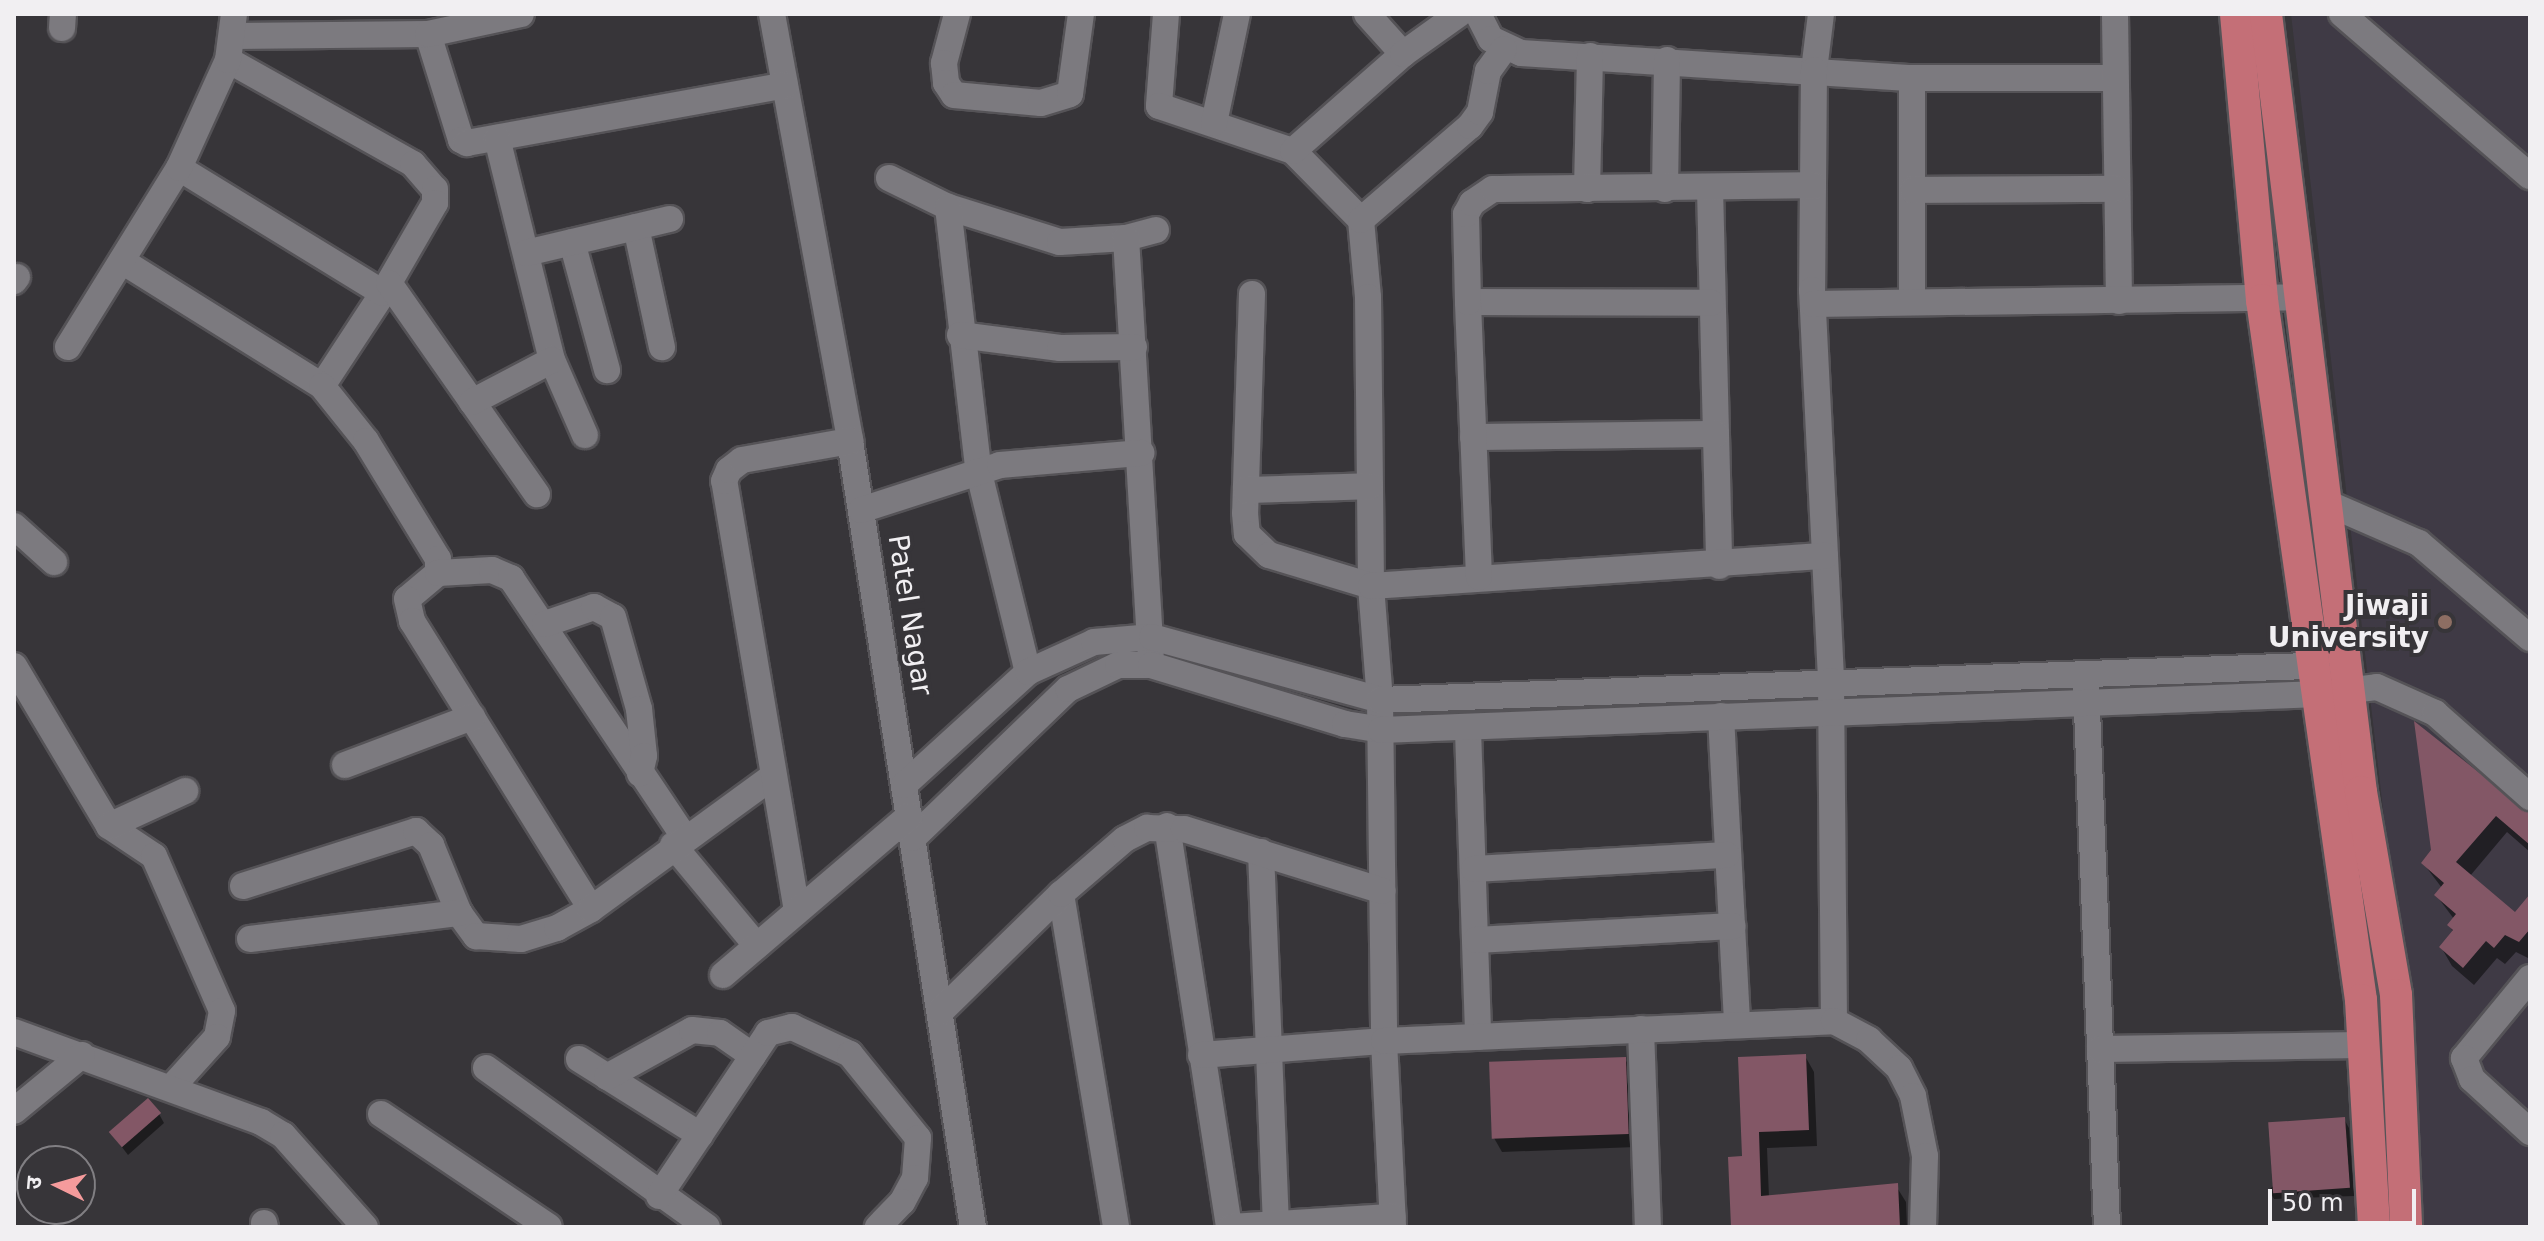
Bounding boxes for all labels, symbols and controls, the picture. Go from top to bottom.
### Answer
street label: Patel Nagar [881,532,939,698]
place label: Jiwaji University [2268,589,2429,655]
marker: Jiwaji University [2436,613,2454,631]
north arrow [16,1145,96,1225]
scale bar [2272,1173,2420,1223]
text: उ [21,1176,47,1191]
text: 50 m [2282,1189,2344,1217]

